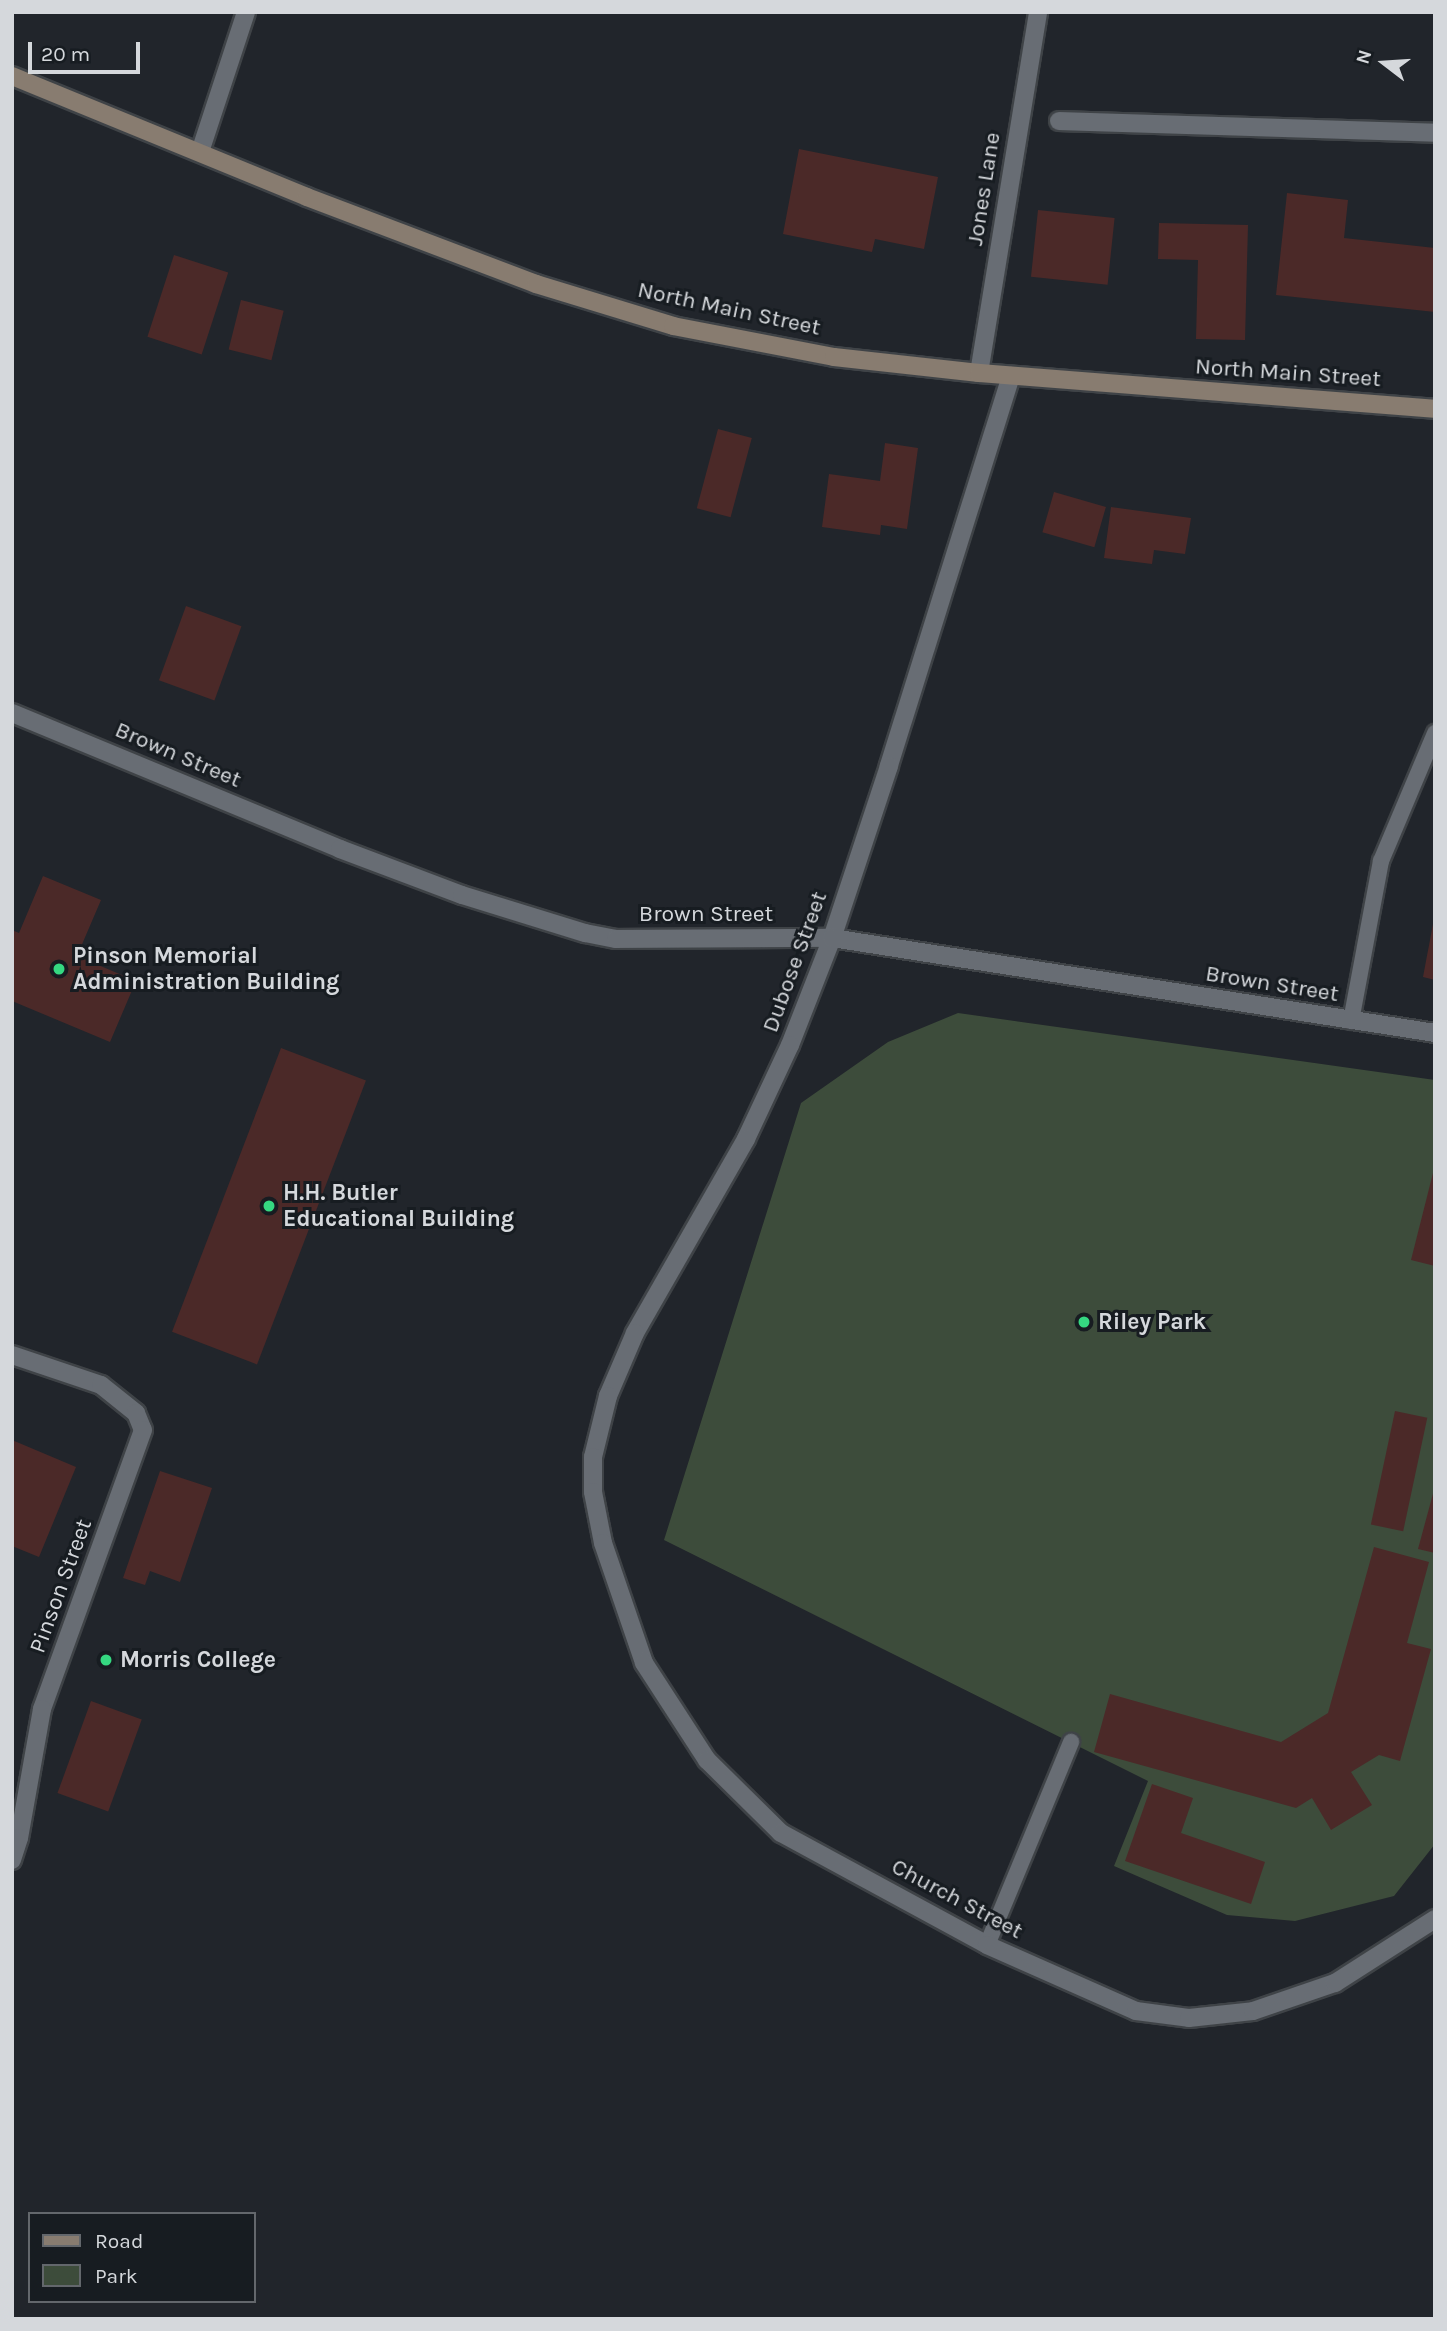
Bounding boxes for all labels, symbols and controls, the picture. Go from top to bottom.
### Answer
scale bar [32,28,144,72]
north arrow [1349,28,1419,98]
text: 20 m [41,42,90,66]
text: N [1351,47,1376,67]
street label: Jones Lane [961,130,1007,248]
street label: North Main Street [635,276,823,342]
street label: North Main Street [1194,353,1382,393]
street label: Brown Street [111,716,245,794]
street label: Dubose Street [757,888,833,1036]
street label: Brown Street [639,900,773,928]
place label: Pinson Memorial Administration Building [73,942,339,996]
street label: Brown Street [1204,960,1340,1008]
marker: Pinson Memorial Administration Building [51,961,67,977]
place label: H.H. Butler Educational Building [283,1179,514,1233]
marker: H.H. Butler Educational Building [261,1198,277,1214]
place label: Riley Park [1098,1308,1206,1336]
marker: Riley Park [1076,1314,1092,1330]
street label: Pinson Street [24,1515,98,1657]
place label: Morris College [120,1646,276,1674]
marker: Morris College [98,1652,114,1668]
street label: Church Street [887,1853,1027,1945]
legend [28,2212,256,2303]
text: Road [95,2229,143,2253]
text: Park [95,2264,138,2288]

